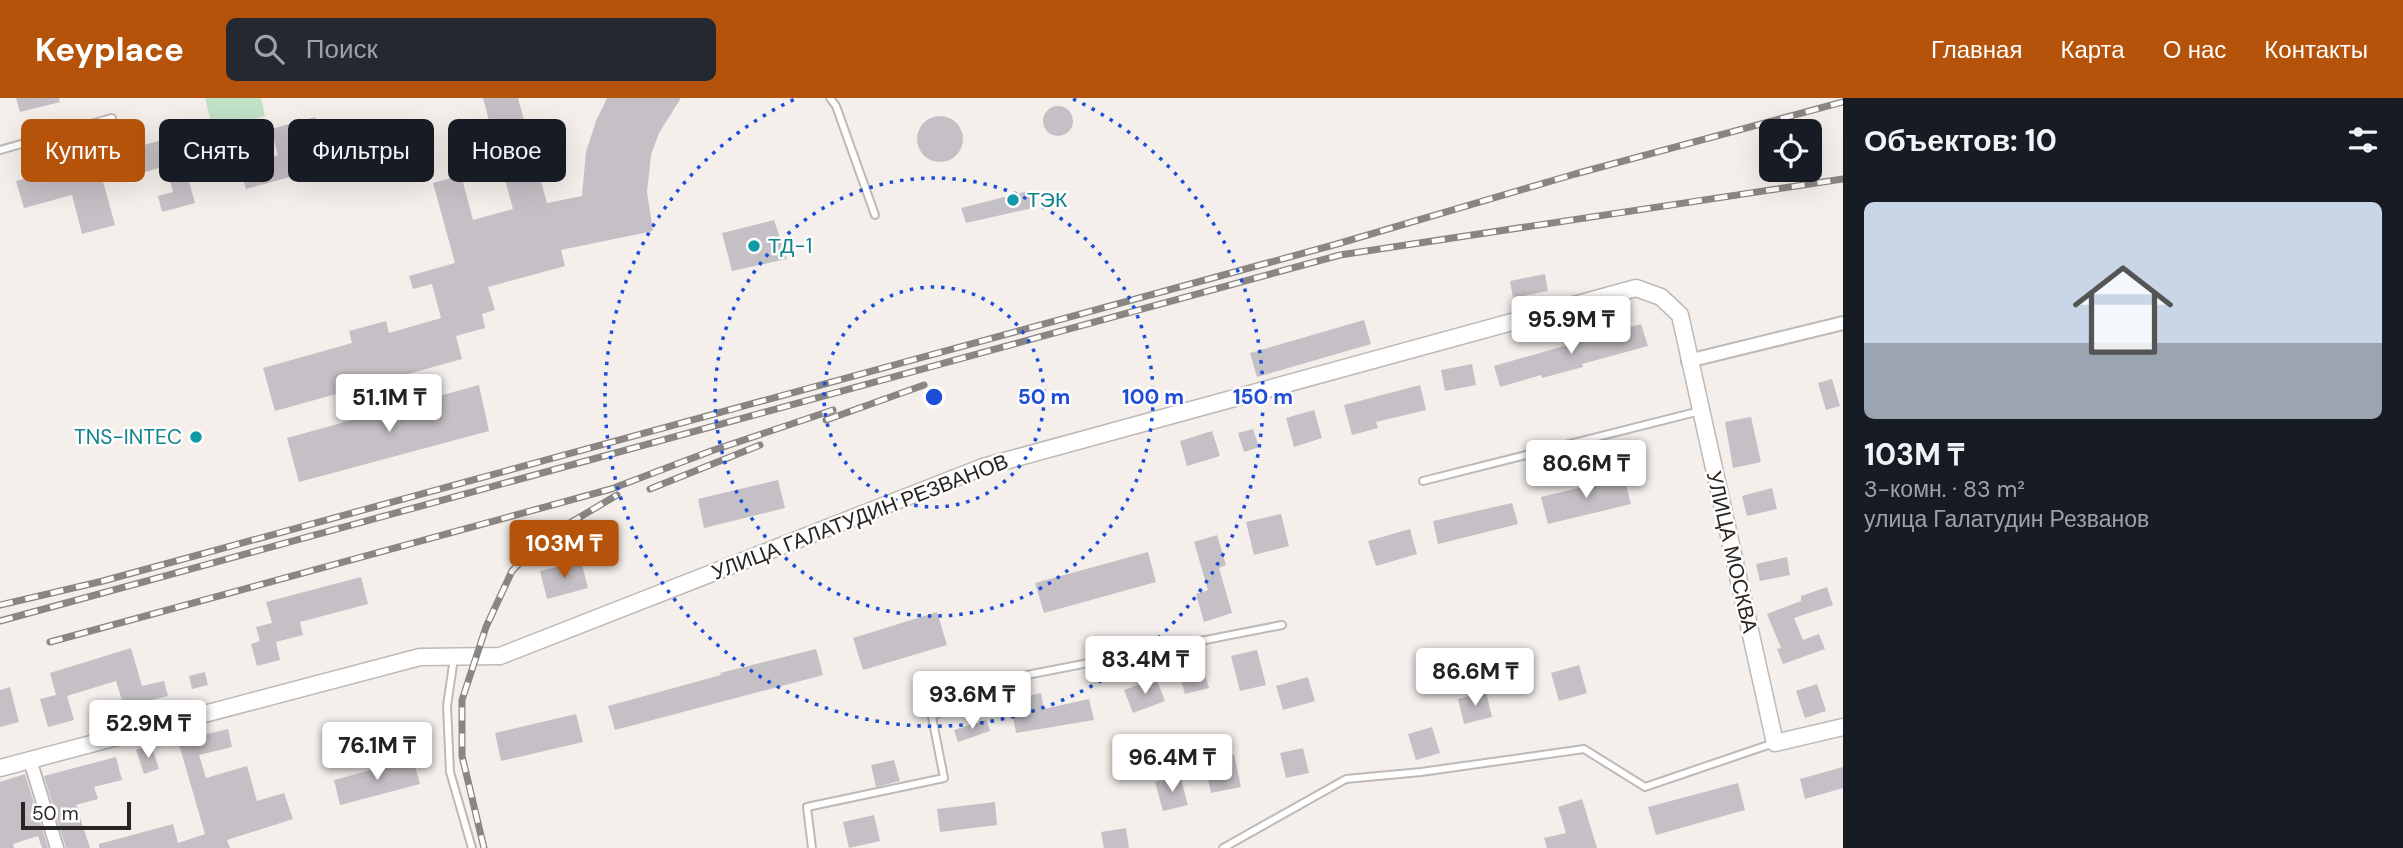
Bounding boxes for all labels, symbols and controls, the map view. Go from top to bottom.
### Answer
search box [226,18,716,81]
text: Keyplace [35,28,184,71]
icon: search [250,30,288,68]
text: Поиск [306,32,378,66]
text: Главная [1931,34,2022,65]
text: Карта [2060,34,2125,65]
text: О нас [2163,34,2226,65]
text: Контакты [2264,34,2368,65]
chip: Купить [21,119,145,182]
chip: Снять [159,119,274,182]
chip: Фильтры [288,119,434,182]
chip: Новое [448,119,566,182]
map controls [1759,119,1822,182]
button: locate [1759,119,1822,182]
text: Объектов: 10 [1864,121,2057,160]
icon: filters [2344,121,2382,159]
place label: ТЭК [1027,186,1068,214]
marker: ТЭК [1005,192,1021,208]
place label: ТД-1 [768,232,812,260]
marker: ТД-1 [746,238,762,254]
icon: home [2060,247,2186,373]
pin: 95.9M ₸ [1506,296,1636,356]
text: 95.9M ₸ [1528,304,1614,334]
pin: 51.1M ₸ [324,374,454,434]
text: 51.1M ₸ [352,382,426,412]
text: 50 m [1018,383,1070,411]
text: 100 m [1122,383,1184,411]
text: 150 m [1233,383,1293,411]
centre of rings [922,385,946,409]
place label: TNS-INTEC [74,423,182,451]
marker: TNS-INTEC [188,429,204,445]
text: 103M ₸ [1864,435,1964,474]
pin: 80.6M ₸ [1521,440,1651,500]
street label: УЛИЦА ГАЛАТУДИН РЕЗВАНОВ [708,447,1012,587]
text: 80.6M ₸ [1542,448,1630,478]
street label: УЛИЦА МОСКВА [1700,468,1764,636]
text: 3-комн. · 83 m² [1864,474,2025,504]
text: улица Галатудин Резванов [1864,504,2149,534]
pin: 103M ₸ [507,520,621,580]
text: 103M ₸ [526,528,602,558]
pin: 83.4M ₸ [1080,636,1210,696]
text: 83.4M ₸ [1101,644,1189,674]
pin: 86.6M ₸ [1410,648,1540,708]
text: 86.6M ₸ [1432,656,1518,686]
pin: 93.6M ₸ [907,672,1037,731]
text: 93.6M ₸ [929,679,1015,709]
pin: 52.9M ₸ [83,700,213,760]
text: 52.9M ₸ [105,708,191,738]
pin: 76.1M ₸ [312,722,442,782]
text: 76.1M ₸ [338,730,416,760]
pin: 96.4M ₸ [1107,734,1237,794]
text: 96.4M ₸ [1128,742,1216,772]
scale bar [21,799,131,831]
text: 50 m [32,801,79,826]

